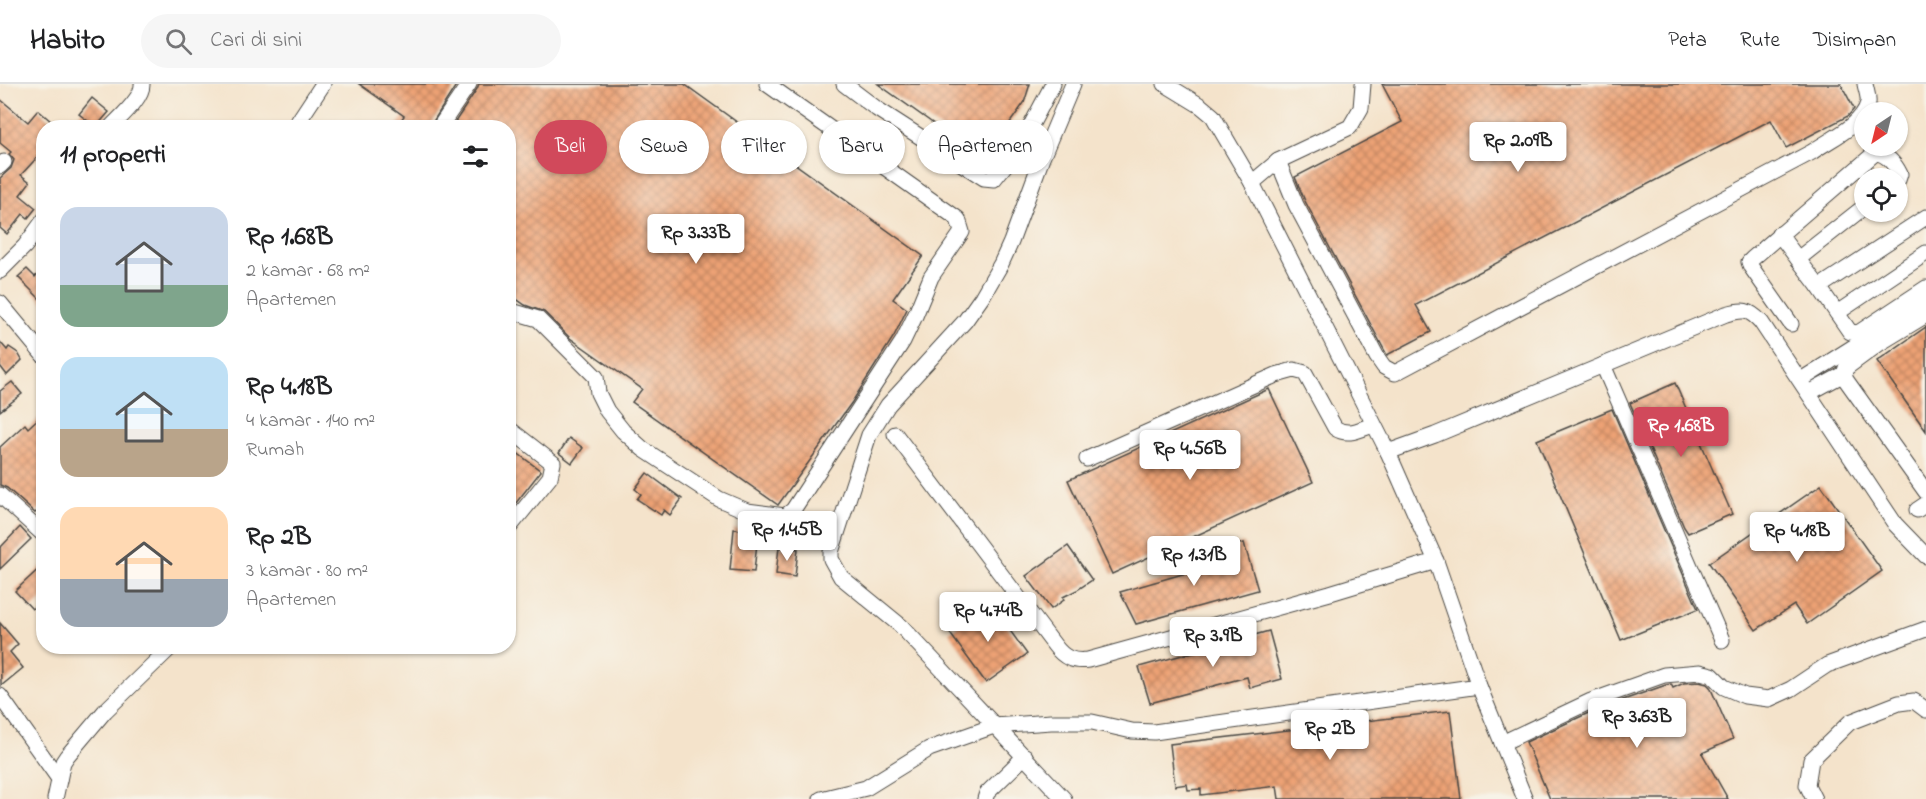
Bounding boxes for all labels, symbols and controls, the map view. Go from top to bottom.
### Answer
search box [141,14,561,68]
text: Habito [30,21,105,62]
icon: search [162,25,195,58]
text: Cari di sini [210,25,302,57]
text: Peta [1668,26,1707,56]
text: Rute [1740,26,1780,56]
text: Disimpan [1813,26,1896,56]
north arrow [1854,102,1908,156]
map controls [1854,102,1908,222]
chip: Beli [534,120,607,174]
chip: Sewa [619,120,709,174]
chip: Filter [721,120,807,174]
chip: Baru [819,120,905,174]
chip: Apartemen [917,120,1053,174]
pin: Rp 2.09B [1456,122,1580,173]
text: Rp 2.09B [1483,127,1553,156]
text: 11 properti [60,137,166,175]
icon: filters [459,140,492,173]
button: locate [1854,168,1908,222]
pin: Rp 3.33B [634,214,758,265]
text: Rp 1.68B [246,219,333,257]
text: Rp 3.33B [661,219,731,248]
icon: home [108,231,180,303]
text: 2 kamar · 68 m² [246,257,370,286]
text: Apartemen [246,286,336,315]
text: Rp 4.18B [246,369,333,407]
icon: home [108,381,180,453]
text: 4 kamar · 140 m² [246,407,375,436]
pin: Rp 1.68B [1619,407,1743,458]
text: Rp 1.68B [1647,412,1715,441]
pin: Rp 4.56B [1128,430,1252,481]
text: Rp 4.56B [1154,435,1226,464]
text: Rumah [246,436,304,465]
pin: Rp 1.45B [725,511,849,562]
pin: Rp 4.18B [1735,512,1859,563]
text: Rp 1.45B [752,516,822,545]
text: Rp 4.18B [1764,517,1830,546]
text: Rp 2B [246,519,311,557]
icon: home [108,531,180,603]
pin: Rp 1.31B [1132,536,1256,587]
text: Rp 1.31B [1161,541,1227,570]
text: 3 kamar · 80 m² [246,557,368,586]
text: Apartemen [246,586,336,615]
pin: Rp 4.74B [926,592,1050,643]
text: Rp 4.74B [953,597,1023,626]
pin: Rp 3.9B [1158,617,1268,668]
text: Rp 3.9B [1184,622,1242,651]
pin: Rp 3.63B [1575,698,1699,749]
text: Rp 3.63B [1602,703,1672,732]
pin: Rp 2B [1288,710,1372,761]
text: Rp 2B [1305,715,1355,744]

